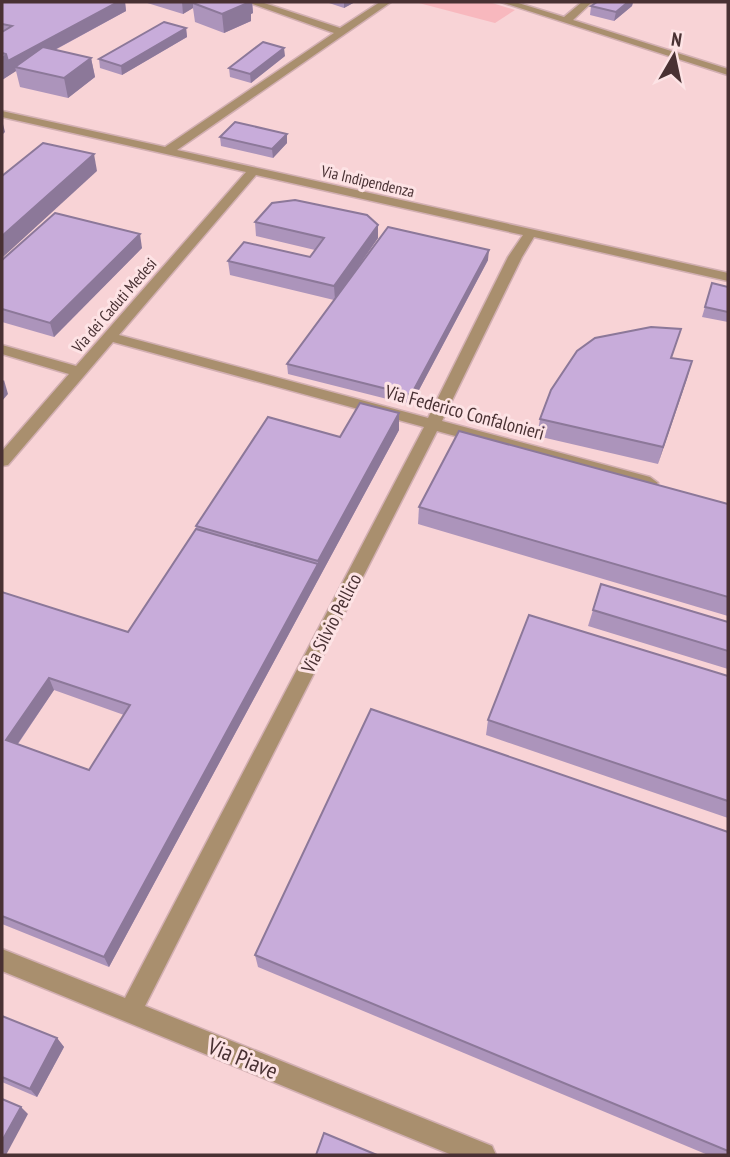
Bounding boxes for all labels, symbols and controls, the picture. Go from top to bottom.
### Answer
north arrow [639,21,709,91]
text: N [670,27,684,52]
street label: Via Indipendenza [318,160,417,201]
street label: Via dei Caduti Medesi [67,254,161,357]
street label: Via Federico Confalonieri [382,379,547,445]
street label: Via Silvio Pellico [295,569,366,678]
street label: Via Piave [203,1031,282,1085]

